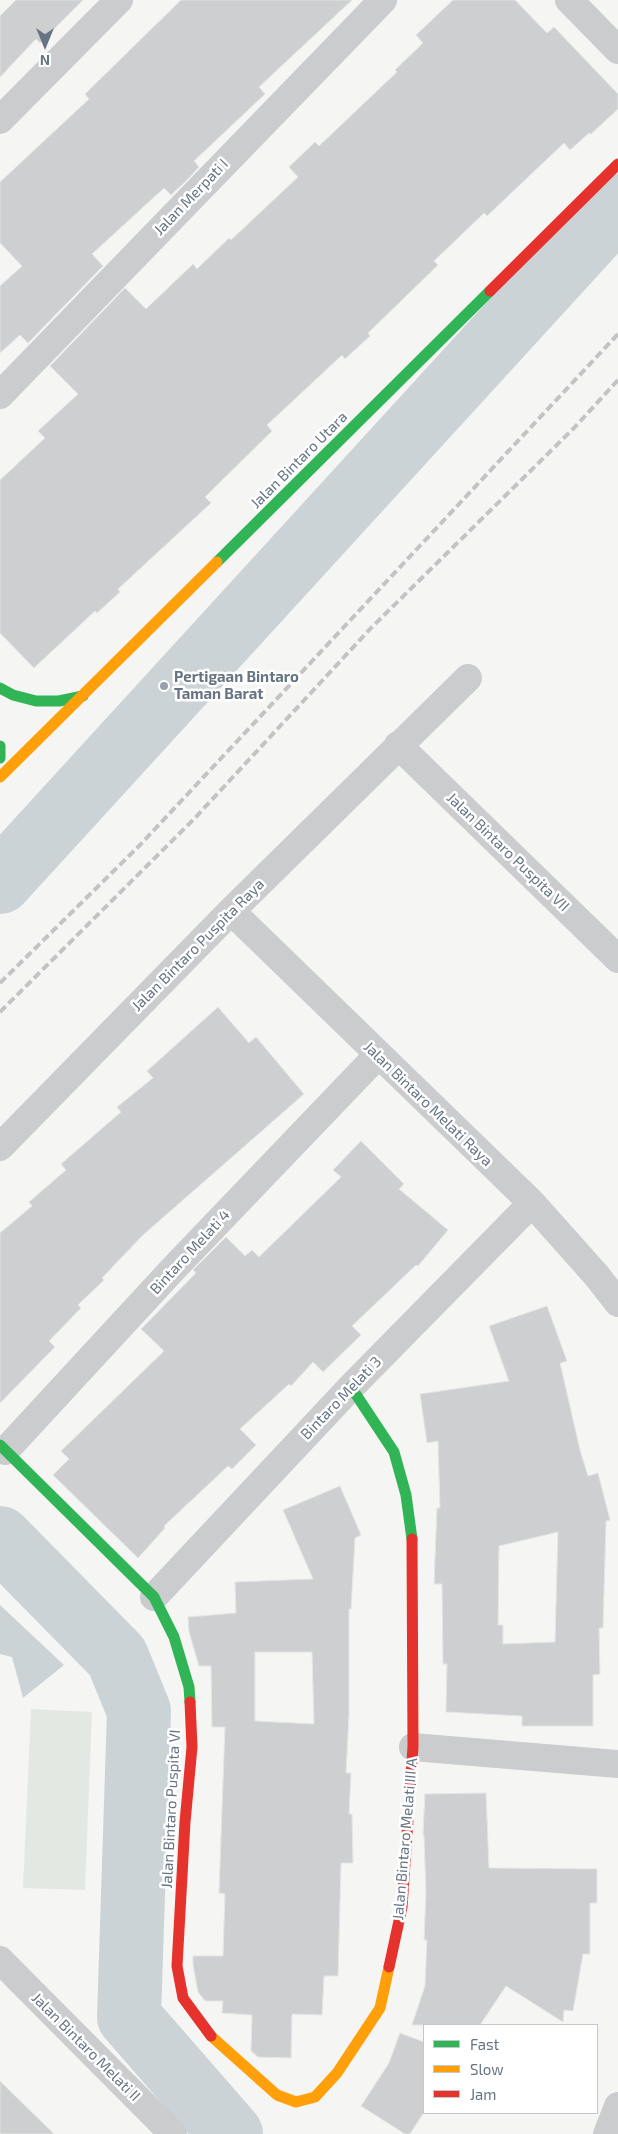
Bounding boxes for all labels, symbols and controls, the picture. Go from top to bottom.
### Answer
north arrow [20,20,70,70]
text: N [40,52,50,69]
street label: Jalan Merpati I [150,155,232,239]
street label: Jalan Bintaro Utara [247,408,351,512]
place label: Pertigaan Bintaro Taman Barat [174,668,299,703]
marker: Pertigaan Bintaro Taman Barat [158,680,170,692]
street label: Jalan Bintaro Puspita VII [443,789,573,915]
street label: Jalan Bintaro Puspita Raya [128,875,268,1015]
street label: Jalan Bintaro Melati Raya [360,1038,496,1170]
street label: Bintaro Melati 4 [146,1206,234,1298]
street label: Bintaro Melati 3 [297,1353,385,1443]
street label: Jalan Bintaro Puspita VI [158,1729,184,1889]
street label: Jalan Bintaro Melati III A [389,1757,421,1921]
street label: Jalan Bintaro Melati II [28,1989,144,2105]
legend [423,2024,598,2114]
text: Fast [470,2035,499,2053]
text: Slow [470,2060,504,2078]
text: Jam [470,2085,496,2103]

